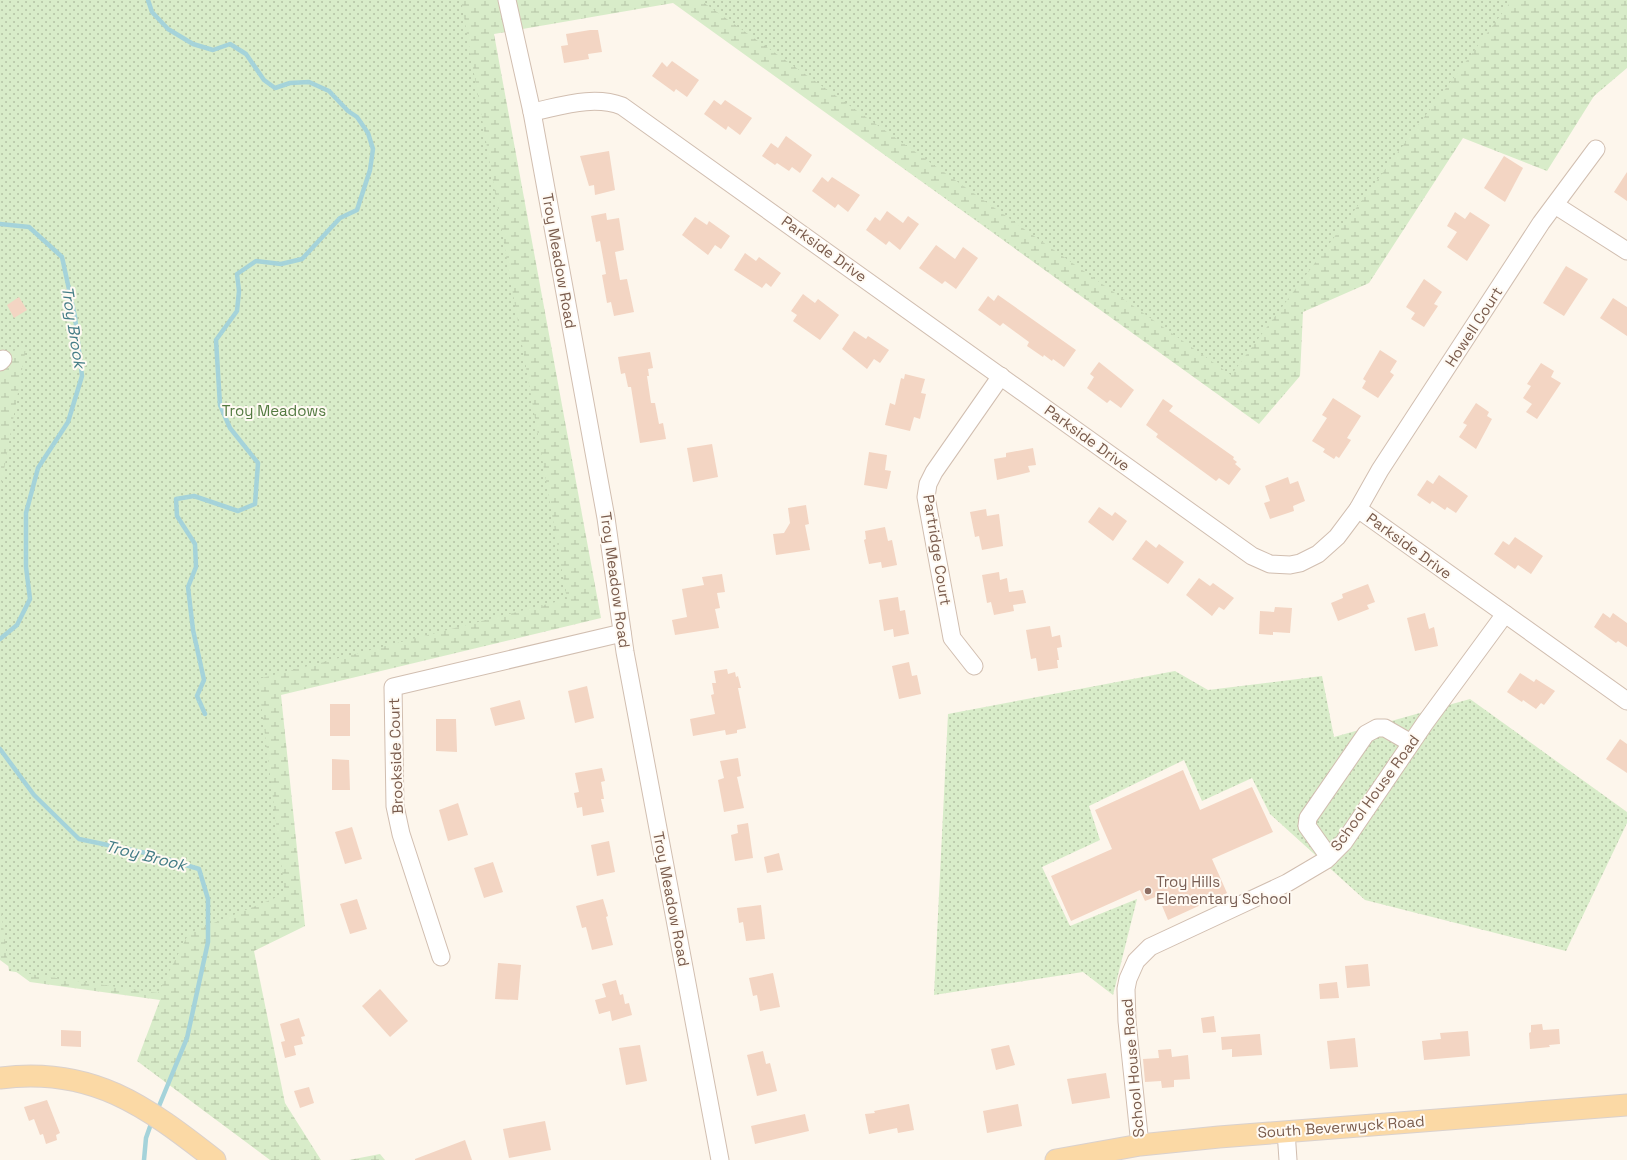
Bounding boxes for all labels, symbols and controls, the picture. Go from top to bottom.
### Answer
street label: Troy Meadow Road [538,192,581,330]
street label: Parkside Drive [778,211,871,286]
street label: Howell Court [1441,283,1507,370]
water label: Troy Brook [57,285,91,372]
street label: Parkside Drive [1041,400,1134,475]
park label: Troy Meadows [222,401,326,420]
street label: Partridge Court [919,493,956,607]
street label: Parkside Drive [1363,508,1456,583]
street label: Troy Meadow Road [597,511,634,649]
street label: Brookside Court [384,697,407,814]
street label: School House Road [1326,731,1423,855]
street label: Troy Meadow Road [649,830,694,968]
water label: Troy Brook [103,835,191,876]
place label: Troy Hills Elementary School [1156,872,1292,908]
marker: Troy Hills Elementary School [1143,886,1153,896]
street label: School House Road [1117,998,1148,1138]
street label: South Beverwyck Road [1257,1111,1425,1142]

